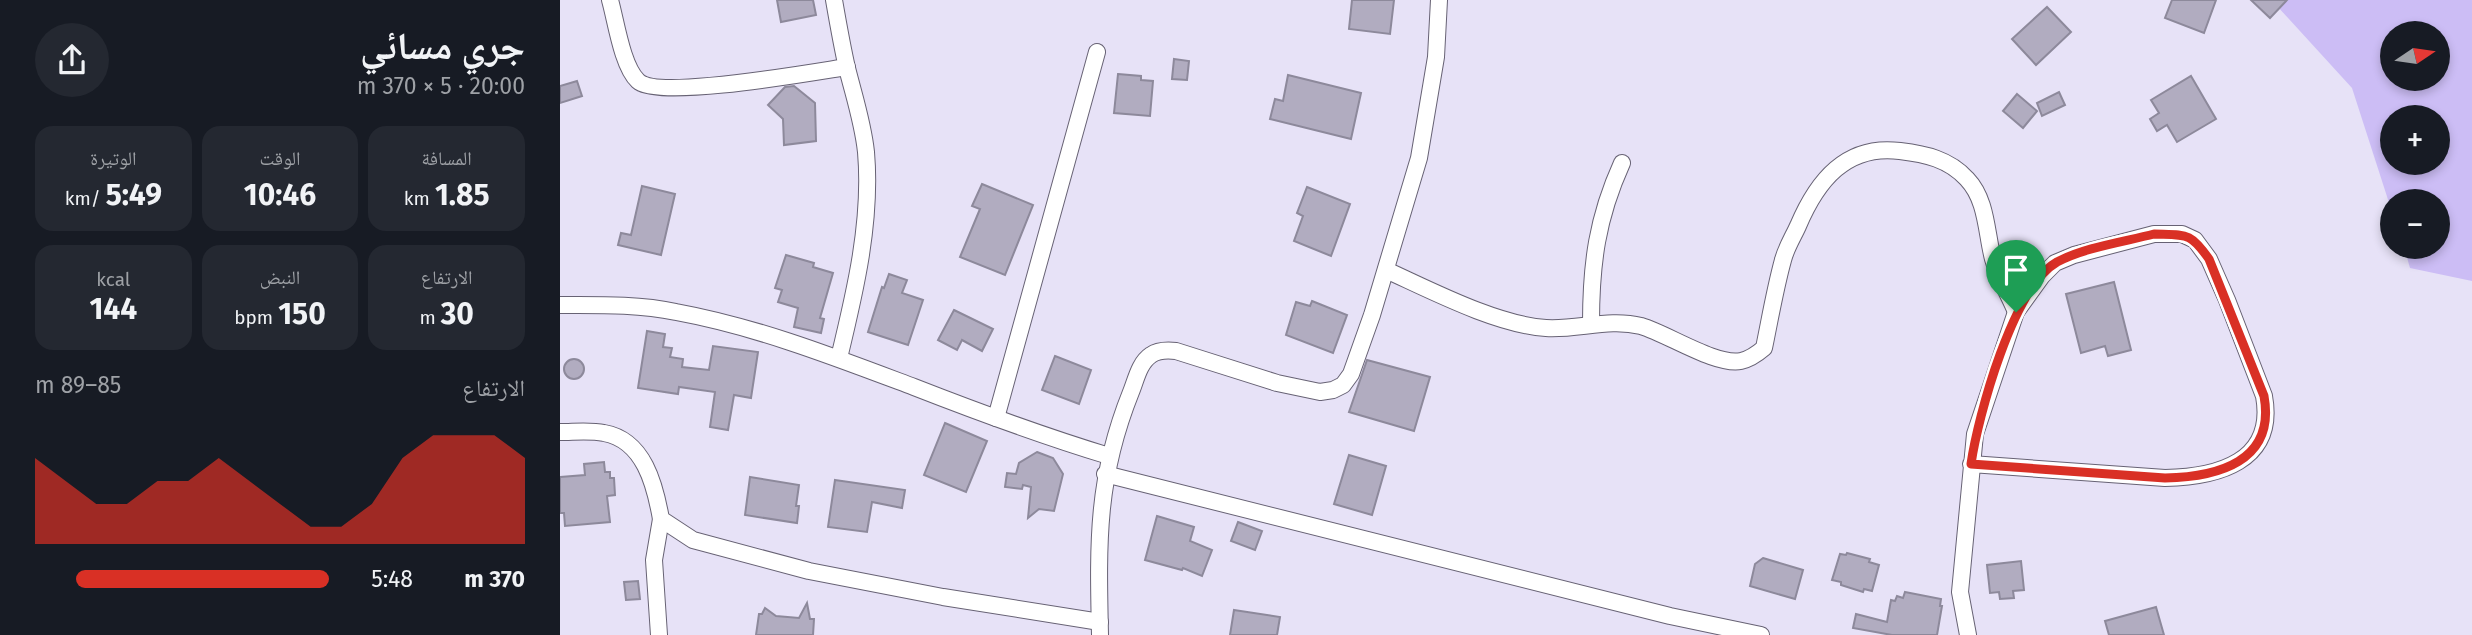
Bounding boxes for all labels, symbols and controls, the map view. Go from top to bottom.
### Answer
north arrow [2380,21,2450,91]
map controls [2380,21,2450,259]
button: share [35,23,109,97]
text: جري مسائي [360,23,525,69]
text: 20:00 · 5 × 370 m [357,72,525,100]
button: + [2380,105,2450,175]
text: الوتيرة [90,147,136,170]
text: الوقت [260,147,300,170]
text: المسافة [421,147,472,170]
text: 5:49 [106,177,162,213]
text: 10:46 [244,177,316,213]
text: 1.85 [435,177,490,213]
text: /km [65,187,106,210]
text: km [404,187,435,210]
button: − [2380,189,2450,259]
pin [1986,240,2046,312]
icon: arrive [1997,251,2035,289]
text: النبض [260,266,300,289]
text: الارتفاع [421,266,473,289]
text: kcal [96,268,130,291]
text: 144 [89,291,137,327]
text: 150 [278,296,326,332]
text: 30 [441,296,474,332]
text: bpm [234,306,278,329]
text: m [419,306,441,329]
text: 85–89 m [35,371,121,399]
text: الارتفاع [462,374,525,402]
text: 5:48 [371,565,413,593]
text: 370 m [464,565,525,593]

